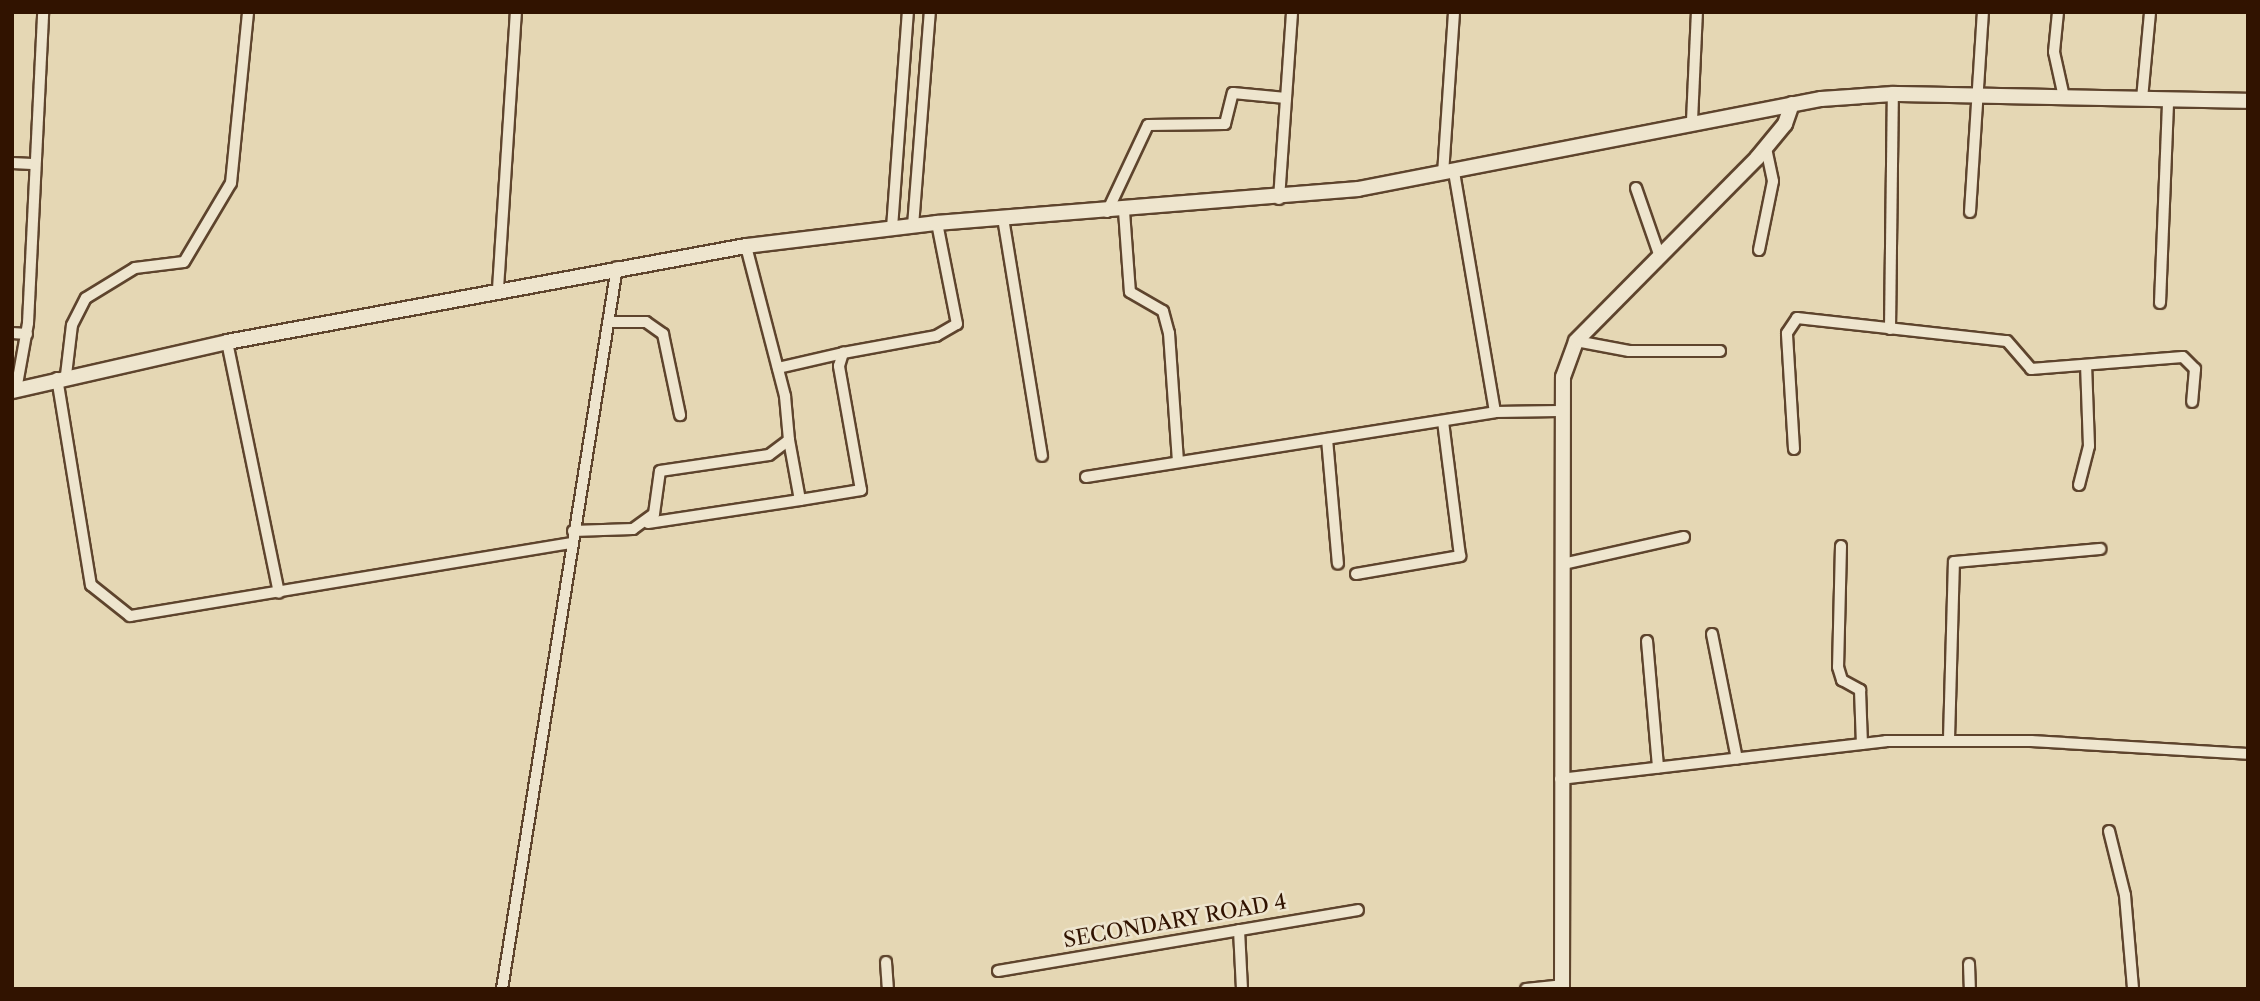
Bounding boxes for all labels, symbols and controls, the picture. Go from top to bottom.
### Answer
street label: SECONDARY ROAD 4 [1061,889,1289,953]

